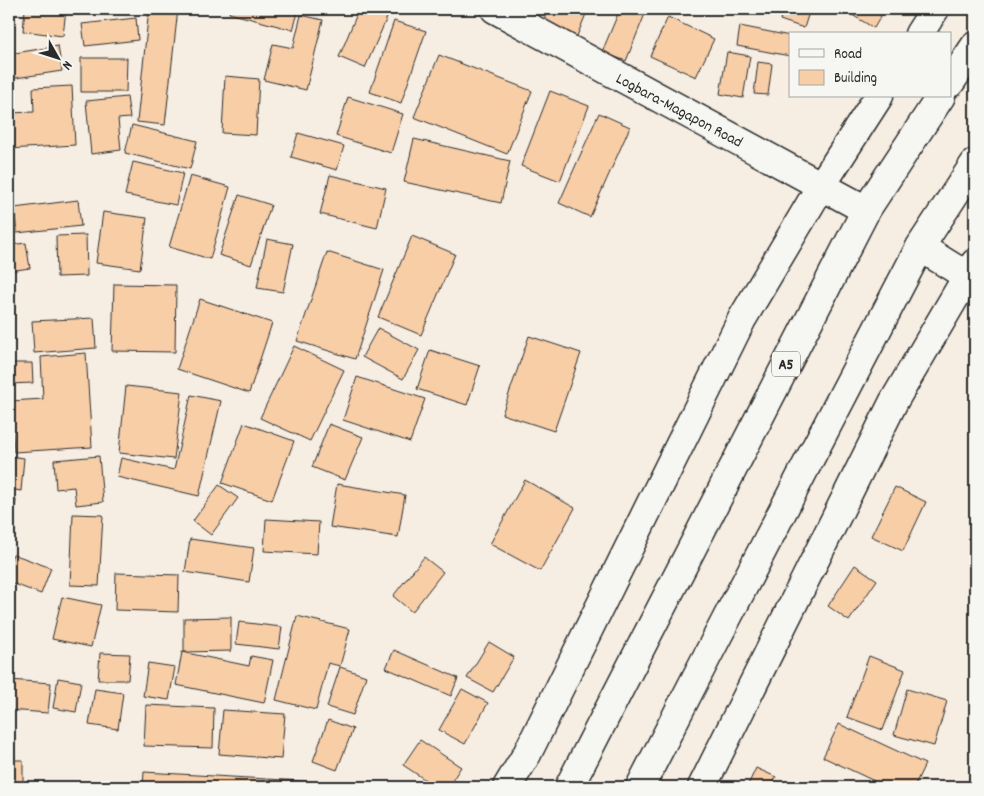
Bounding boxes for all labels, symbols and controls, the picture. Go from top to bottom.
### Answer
north arrow [32,32,82,82]
legend [789,32,952,98]
text: Road [834,44,862,66]
text: N [57,56,76,74]
street label: Logbara-Magapon Road [611,68,746,154]
text: Building [834,68,877,90]
road number: A5 [772,352,800,376]

